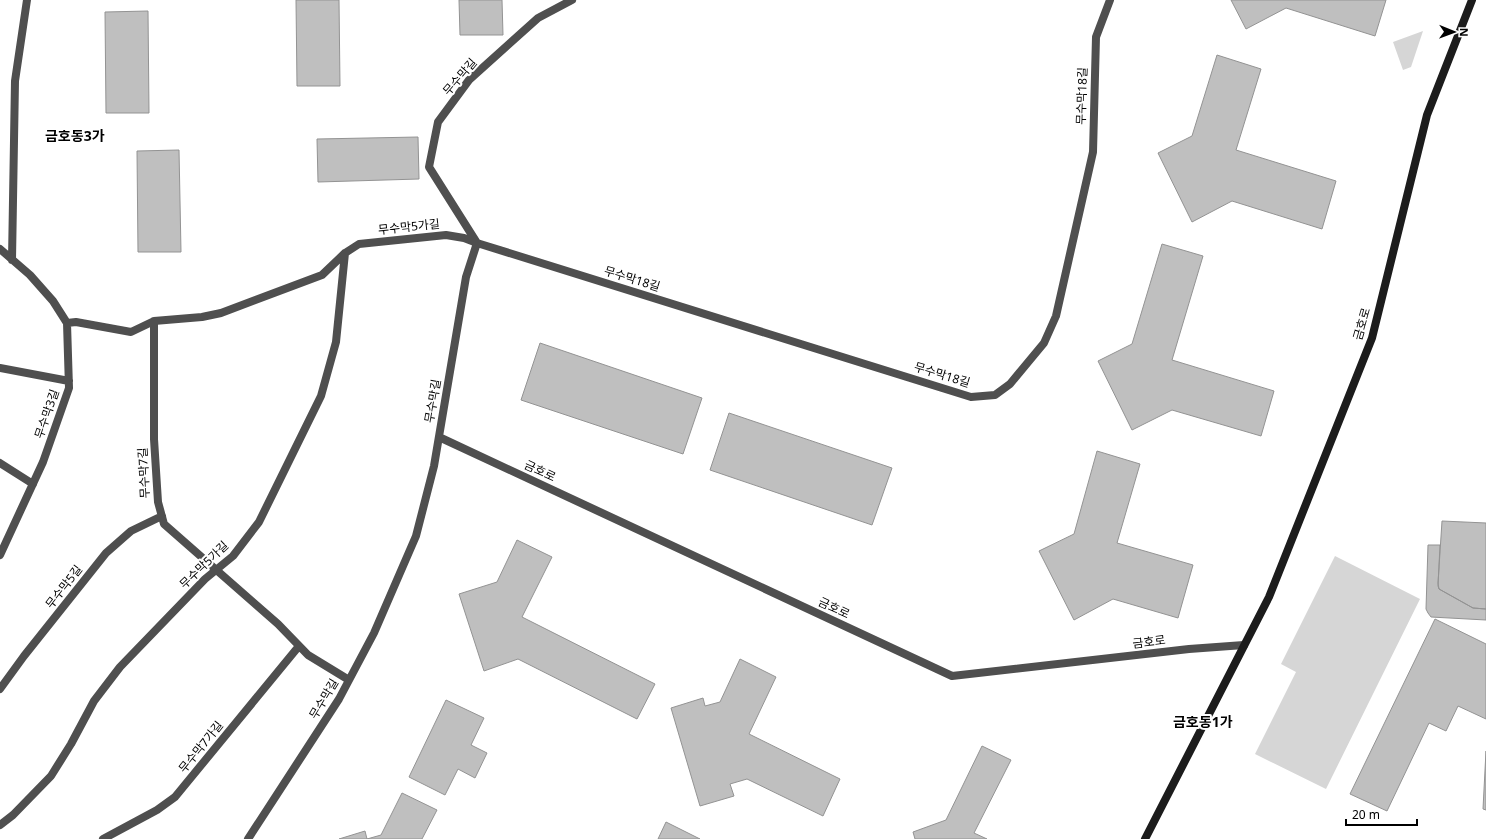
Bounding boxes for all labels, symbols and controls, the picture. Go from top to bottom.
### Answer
north arrow [1434,12,1474,52]
text: N [1457,28,1472,37]
street label: 무수막길 [439,54,481,99]
street label: 무수막18길 [1072,67,1091,125]
district label: 금호동3가 [45,126,105,145]
street label: 무수막5가길 [377,215,441,238]
street label: 무수막18길 [602,262,662,295]
street label: 금호로 [1349,306,1374,342]
street label: 무수막18길 [912,358,972,391]
street label: 무수막길 [420,378,445,424]
street label: 무수막3길 [30,387,63,441]
street label: 무수막7길 [134,447,153,499]
street label: 금호로 [522,456,559,485]
street label: 무수막5가길 [175,537,232,592]
street label: 무수막5길 [41,561,86,612]
street label: 금호로 [816,593,853,622]
street label: 금호로 [1131,631,1166,652]
street label: 무수막길 [305,675,342,722]
district label: 금호동1가 [1173,712,1233,731]
street label: 무수막7가길 [174,717,227,776]
scale bar [1346,801,1417,827]
text: 20 m [1352,806,1380,823]

